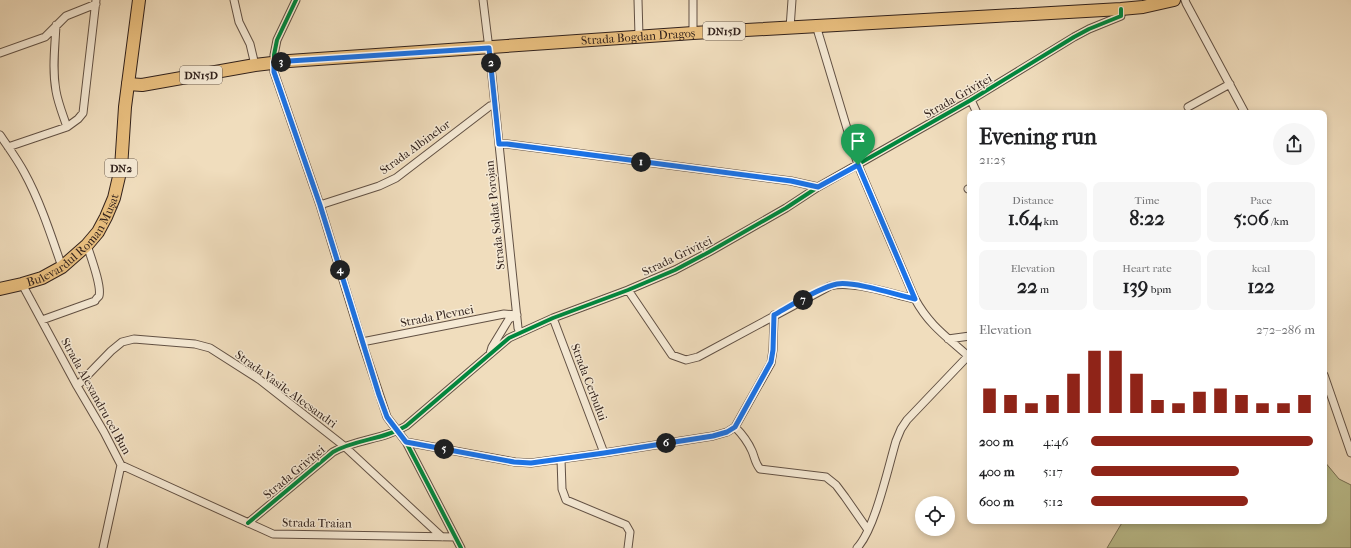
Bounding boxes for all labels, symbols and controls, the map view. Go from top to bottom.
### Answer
road number: DN15D [703,22,745,40]
street label: Strada Bogdan Dragoș [581,26,696,48]
pin: 3 [271,52,291,72]
pin: 2 [481,53,501,73]
text: 3 [279,55,283,68]
text: 2 [488,56,494,69]
road number: DN15D [180,66,222,84]
street label: Strada Griviței [922,71,995,121]
street label: Strada Albinelor [377,116,454,177]
button: share [1273,123,1315,165]
pin [841,124,875,165]
text: Evening run [979,124,1097,150]
icon: arrive [847,130,869,152]
pin: 1 [631,152,651,172]
text: 21:25 [979,152,1006,167]
text: 1 [639,155,643,168]
road number: DN2 [105,159,137,177]
street label: Strada Soldat Porojan [482,160,508,270]
street label: Bulevardul Roman Mușat [25,192,122,289]
text: Distance [1012,194,1054,207]
text: Time [1135,194,1160,207]
text: Pace [1250,194,1272,207]
text: 1.64 [1008,207,1041,230]
text: 8:22 [1129,207,1165,230]
text: 5:06 [1233,207,1269,230]
text: km [1041,215,1058,228]
text: /km [1269,215,1289,228]
street label: Strada Griviței [640,233,715,279]
pin: 4 [330,260,350,280]
text: Elevation [1011,262,1055,275]
text: Heart rate [1122,262,1172,275]
text: kcal [1252,262,1270,275]
text: 4 [337,263,343,276]
text: 22 [1017,275,1038,298]
text: 139 [1122,275,1148,298]
text: 122 [1247,275,1275,298]
text: m [1038,283,1049,296]
text: bpm [1148,283,1172,296]
pin: 7 [793,290,813,310]
text: 7 [800,293,806,306]
street label: Strada Plevnei [399,302,475,330]
text: Elevation [979,322,1032,337]
text: 272–286 m [1256,322,1315,337]
street label: Strada Alexandru cel Bun [58,335,134,457]
street label: Strada Cerbului [568,341,610,423]
street label: Strada Vasile Alecsandri [232,347,340,431]
pin: 6 [656,433,676,453]
text: 200 m [979,434,1014,449]
text: 4:46 [1043,434,1069,449]
text: 6 [663,436,669,449]
pin: 5 [434,439,454,459]
street label: Strada Griviței [260,442,328,502]
text: 5 [442,442,446,455]
text: 400 m [979,464,1015,479]
text: 5:17 [1043,464,1063,479]
text: 600 m [979,494,1014,509]
text: 5:12 [1043,494,1063,509]
map controls [915,496,955,536]
button: locate [915,496,955,536]
street label: Strada Traian [282,515,352,531]

